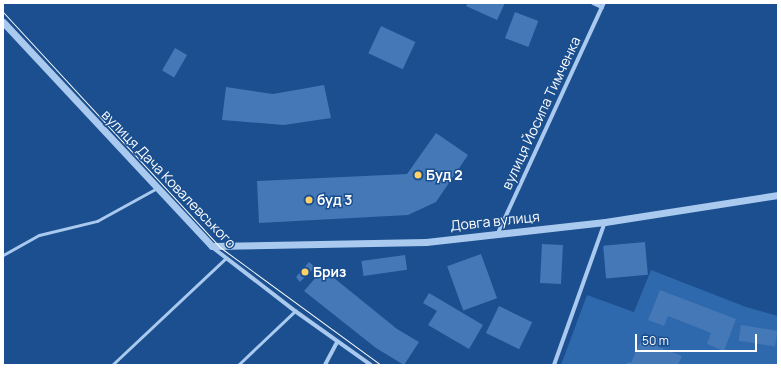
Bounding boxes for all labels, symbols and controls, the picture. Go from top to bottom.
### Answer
street label: вулиця Йосипа Тимченка [498,34,584,192]
street label: вулиця Дача Ковалевського [98,106,240,252]
place label: Буд 2 [426,167,462,183]
marker: Буд 2 [413,170,423,180]
place label: буд 3 [317,192,352,208]
marker: буд 3 [304,195,314,205]
street label: Довга вулиця [449,208,541,234]
place label: Бриз [313,264,346,280]
marker: Бриз [300,267,310,277]
scale bar [637,326,759,352]
text: 50 m [642,332,669,349]

